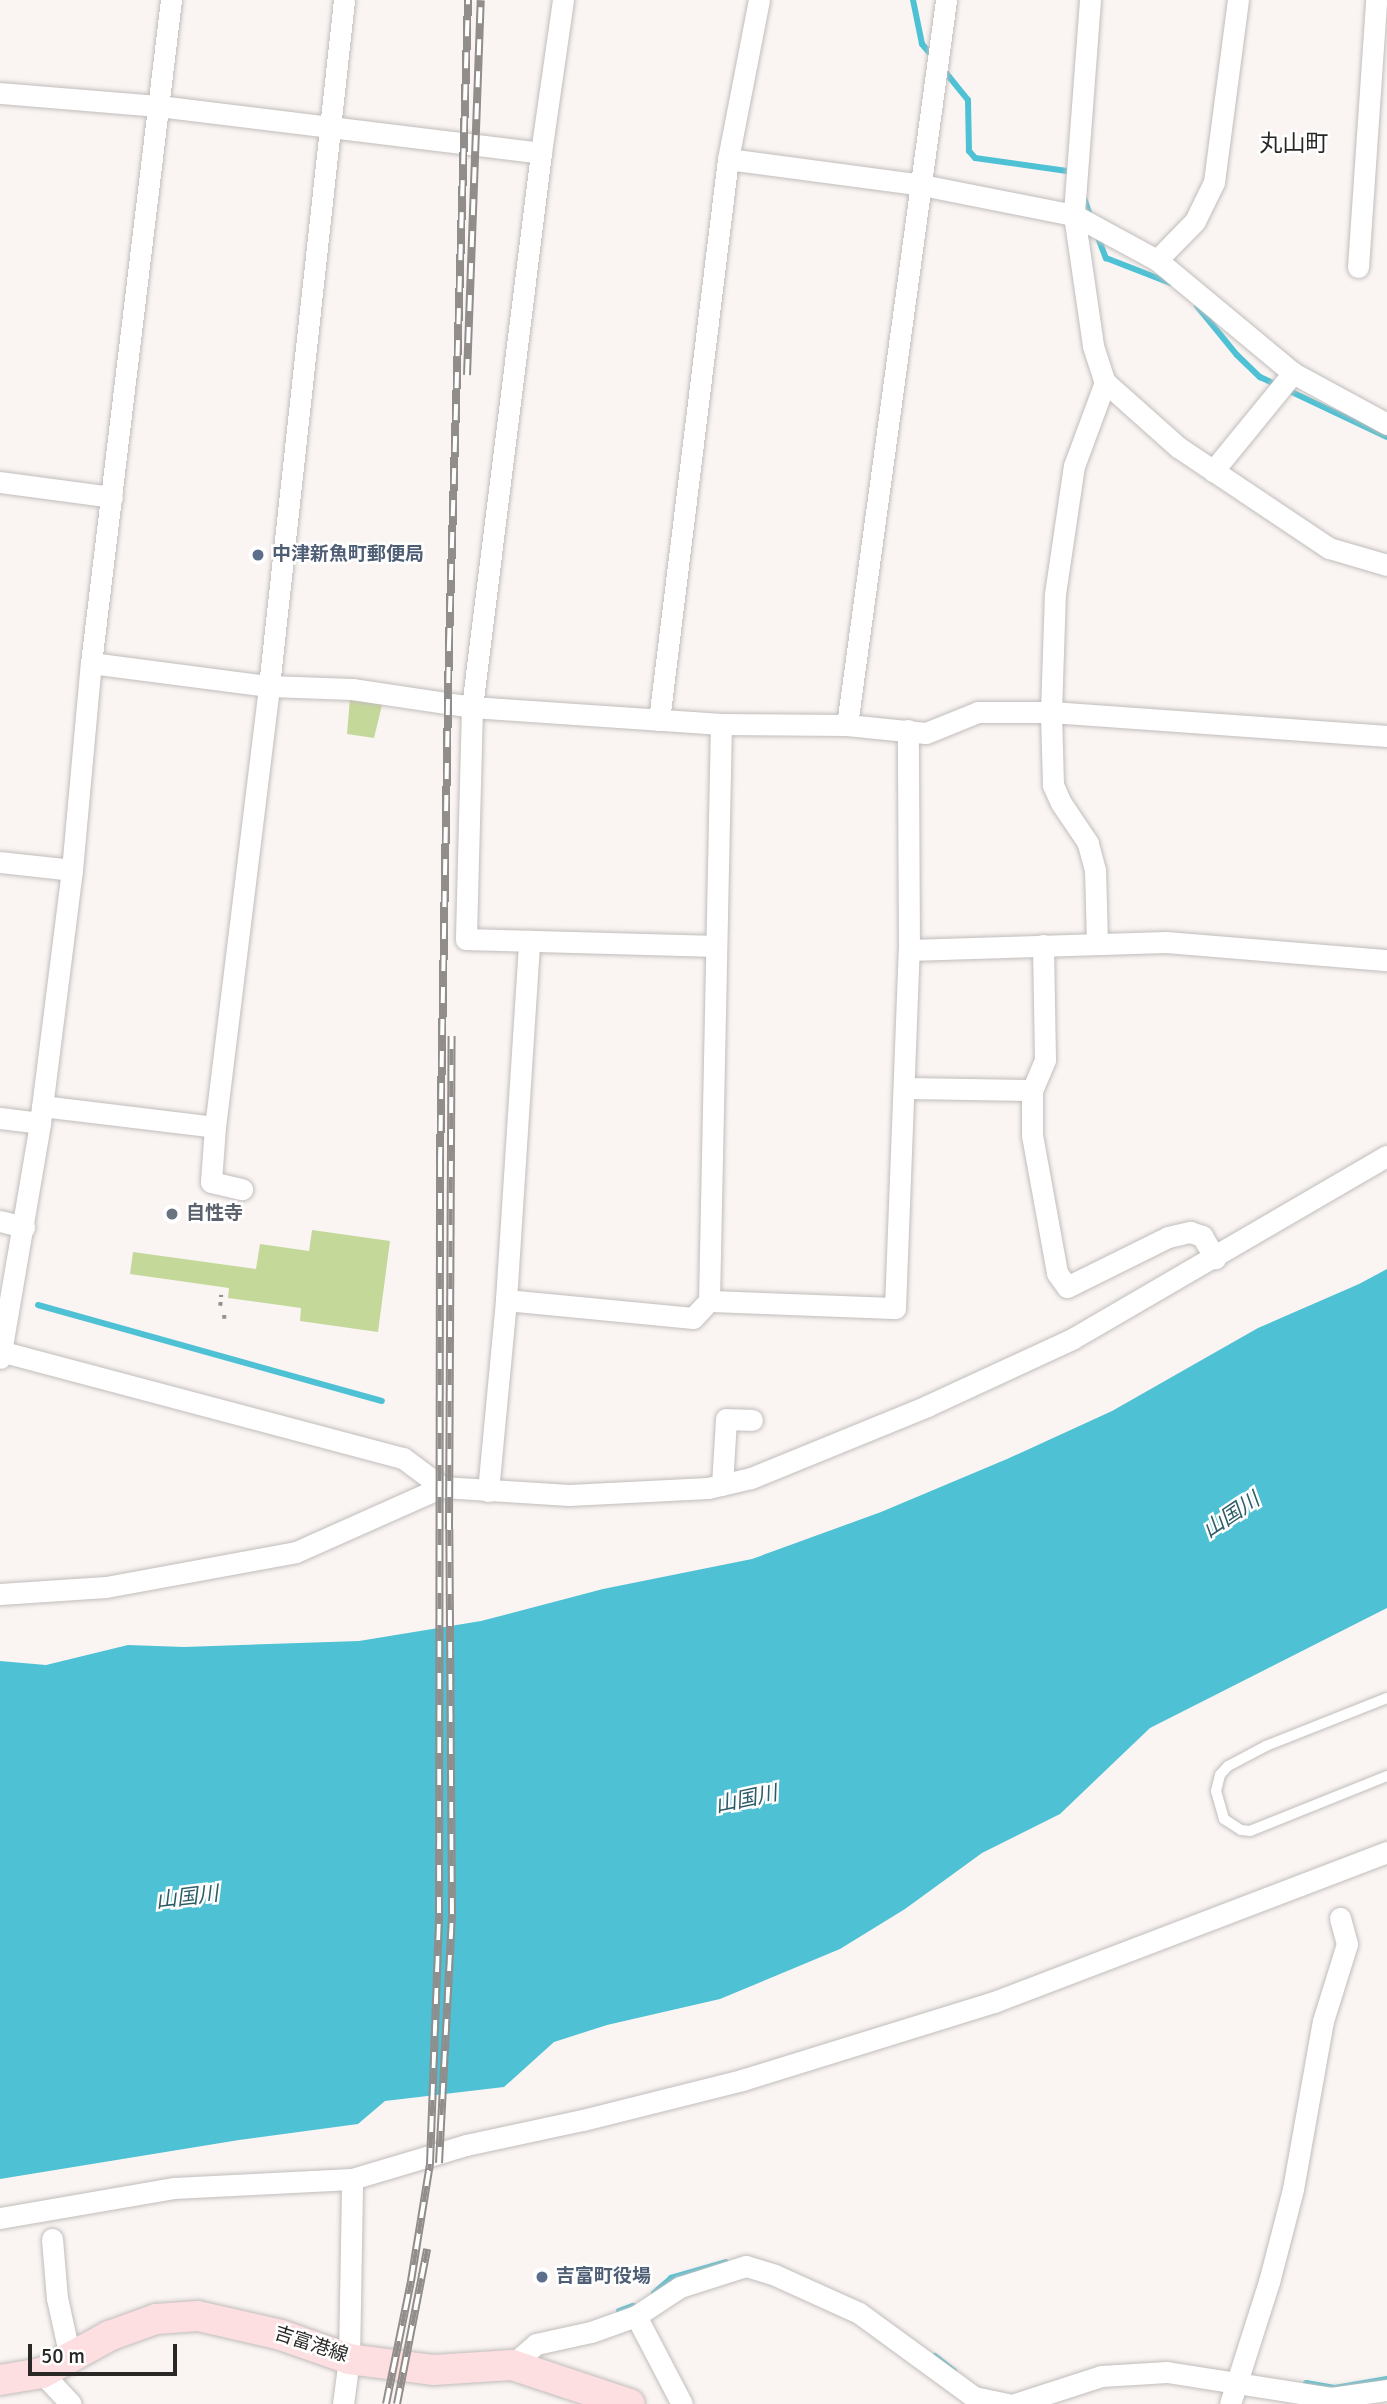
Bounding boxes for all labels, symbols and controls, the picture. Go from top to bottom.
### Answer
district label: 丸山町 [1260,130,1328,158]
place label: 中津新魚町郵便局 [272,544,424,566]
marker: 中津新魚町郵便局 [250,547,266,563]
place label: 自性寺 [186,1203,243,1225]
marker: 自性寺 [164,1206,180,1222]
water label: 山国川 [1198,1487,1264,1543]
water label: 山国川 [713,1780,779,1818]
water label: 山国川 [154,1881,220,1913]
place label: 吉富町役場 [556,2266,651,2288]
marker: 吉富町役場 [534,2269,550,2285]
street label: 吉富港線 [271,2322,351,2368]
scale bar [32,2330,180,2374]
text: 50 m [41,2343,85,2369]

